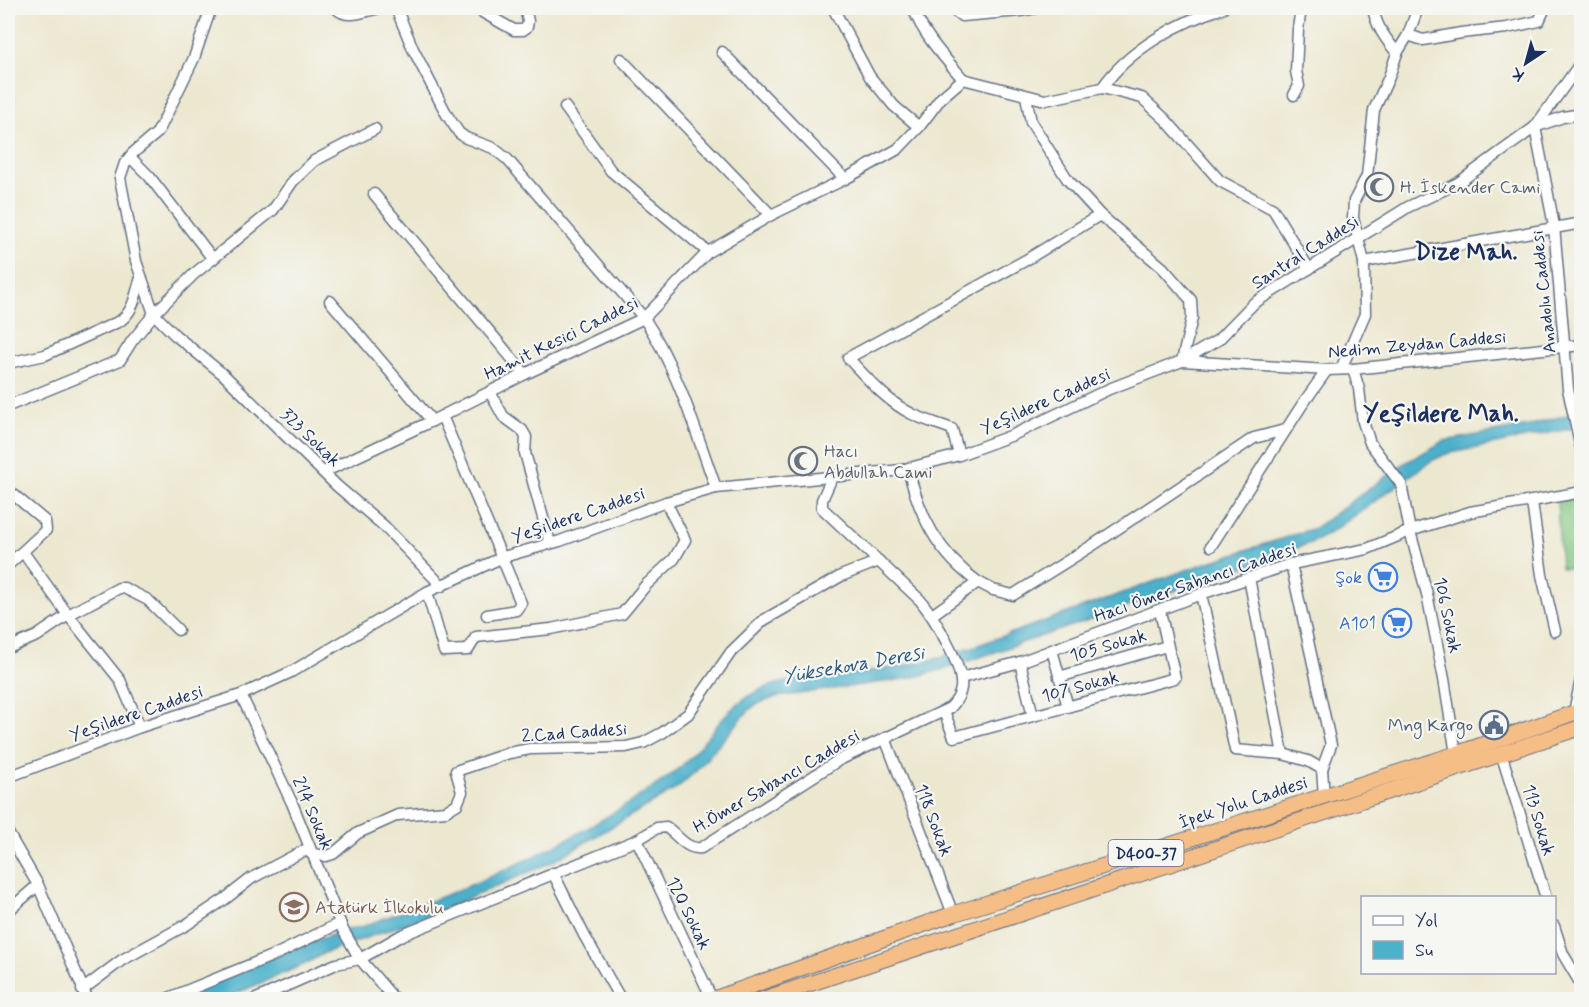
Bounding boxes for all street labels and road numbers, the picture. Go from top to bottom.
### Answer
street label: Santral Caddesi [1247,210,1364,296]
street label: Anadolu Caddesi [1526,229,1562,354]
street label: Hamit Kesici Caddesi [480,291,643,387]
street label: Nedim Zeydan Caddesi [1327,325,1507,365]
street label: Yeşildere Caddesi [977,363,1114,441]
street label: 323 Sokak [275,403,346,473]
street label: Yeşildere Caddesi [508,482,648,550]
street label: Hacı Ömer Sabancı Caddesi [1091,537,1300,629]
street label: 106 Sokak [1427,575,1467,656]
street label: 105 Sokak [1067,624,1150,668]
street label: 107 Sokak [1039,665,1121,709]
street label: Yeşildere Caddesi [66,680,206,748]
street label: 2.Cad Caddesi [520,717,628,749]
street label: H.Ömer Sabancı Caddesi [689,724,864,839]
street label: İpek Yolu Caddesi [1176,771,1311,835]
street label: 214 Sokak [286,773,338,854]
street label: 118 Sokak [908,781,958,860]
street label: 113 Sokak [1516,782,1560,859]
road number: D400-37 [1108,840,1184,866]
street label: 120 Sokak [660,873,716,954]

